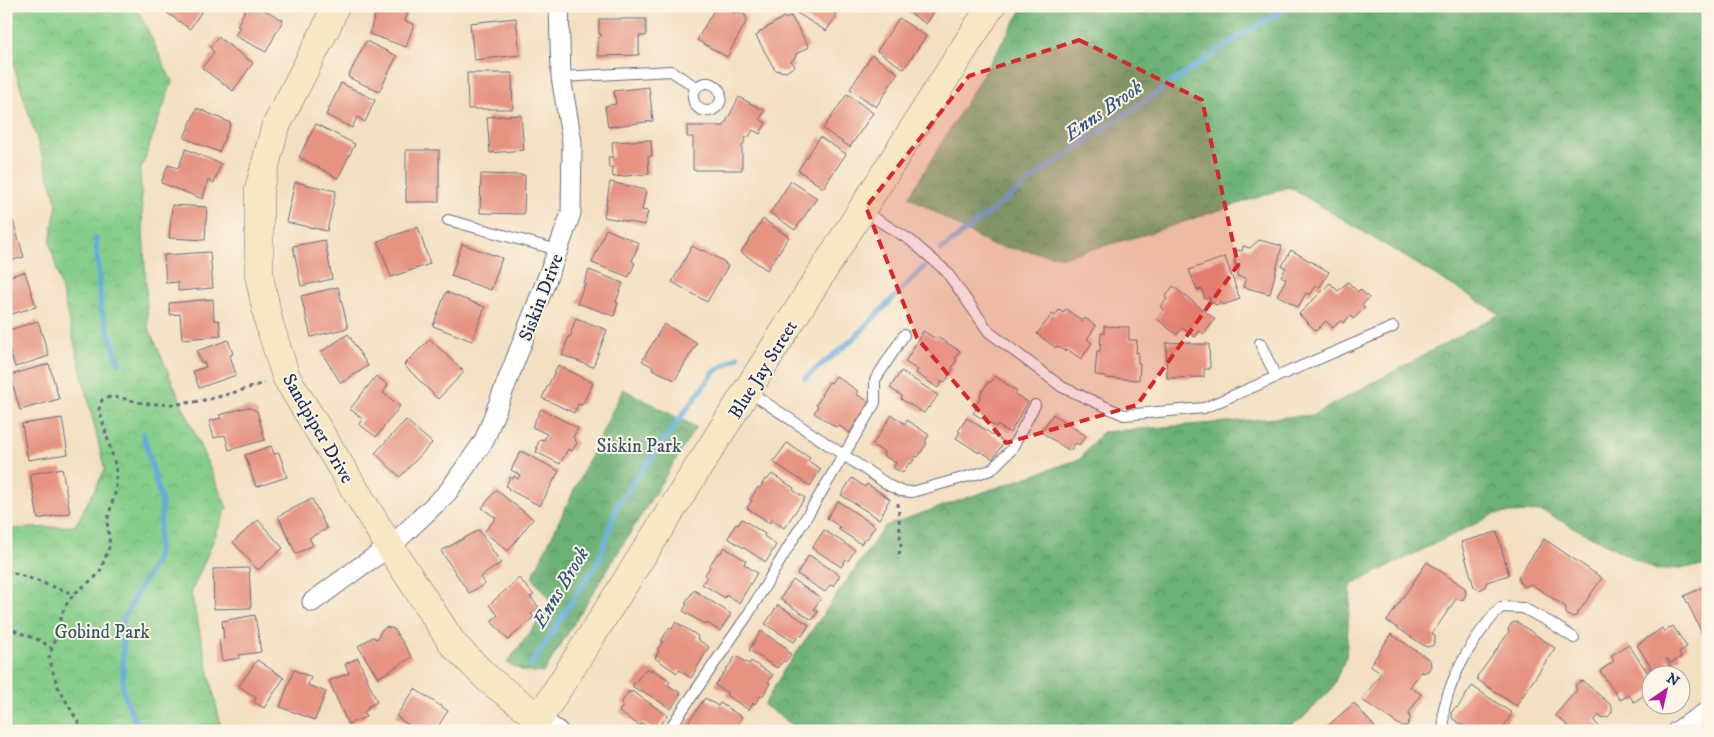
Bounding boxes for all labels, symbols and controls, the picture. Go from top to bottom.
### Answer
water label: Enns Brook [1059,75,1148,148]
street label: Siskin Drive [514,250,569,345]
street label: Blue Jay Street [724,316,803,423]
street label: Sandpiper Drive [277,370,358,488]
park label: Siskin Park [596,435,682,458]
water label: Enns Brook [527,542,595,633]
park label: Gobind Park [54,621,150,644]
north arrow [1642,664,1692,714]
text: N [1663,669,1683,691]

